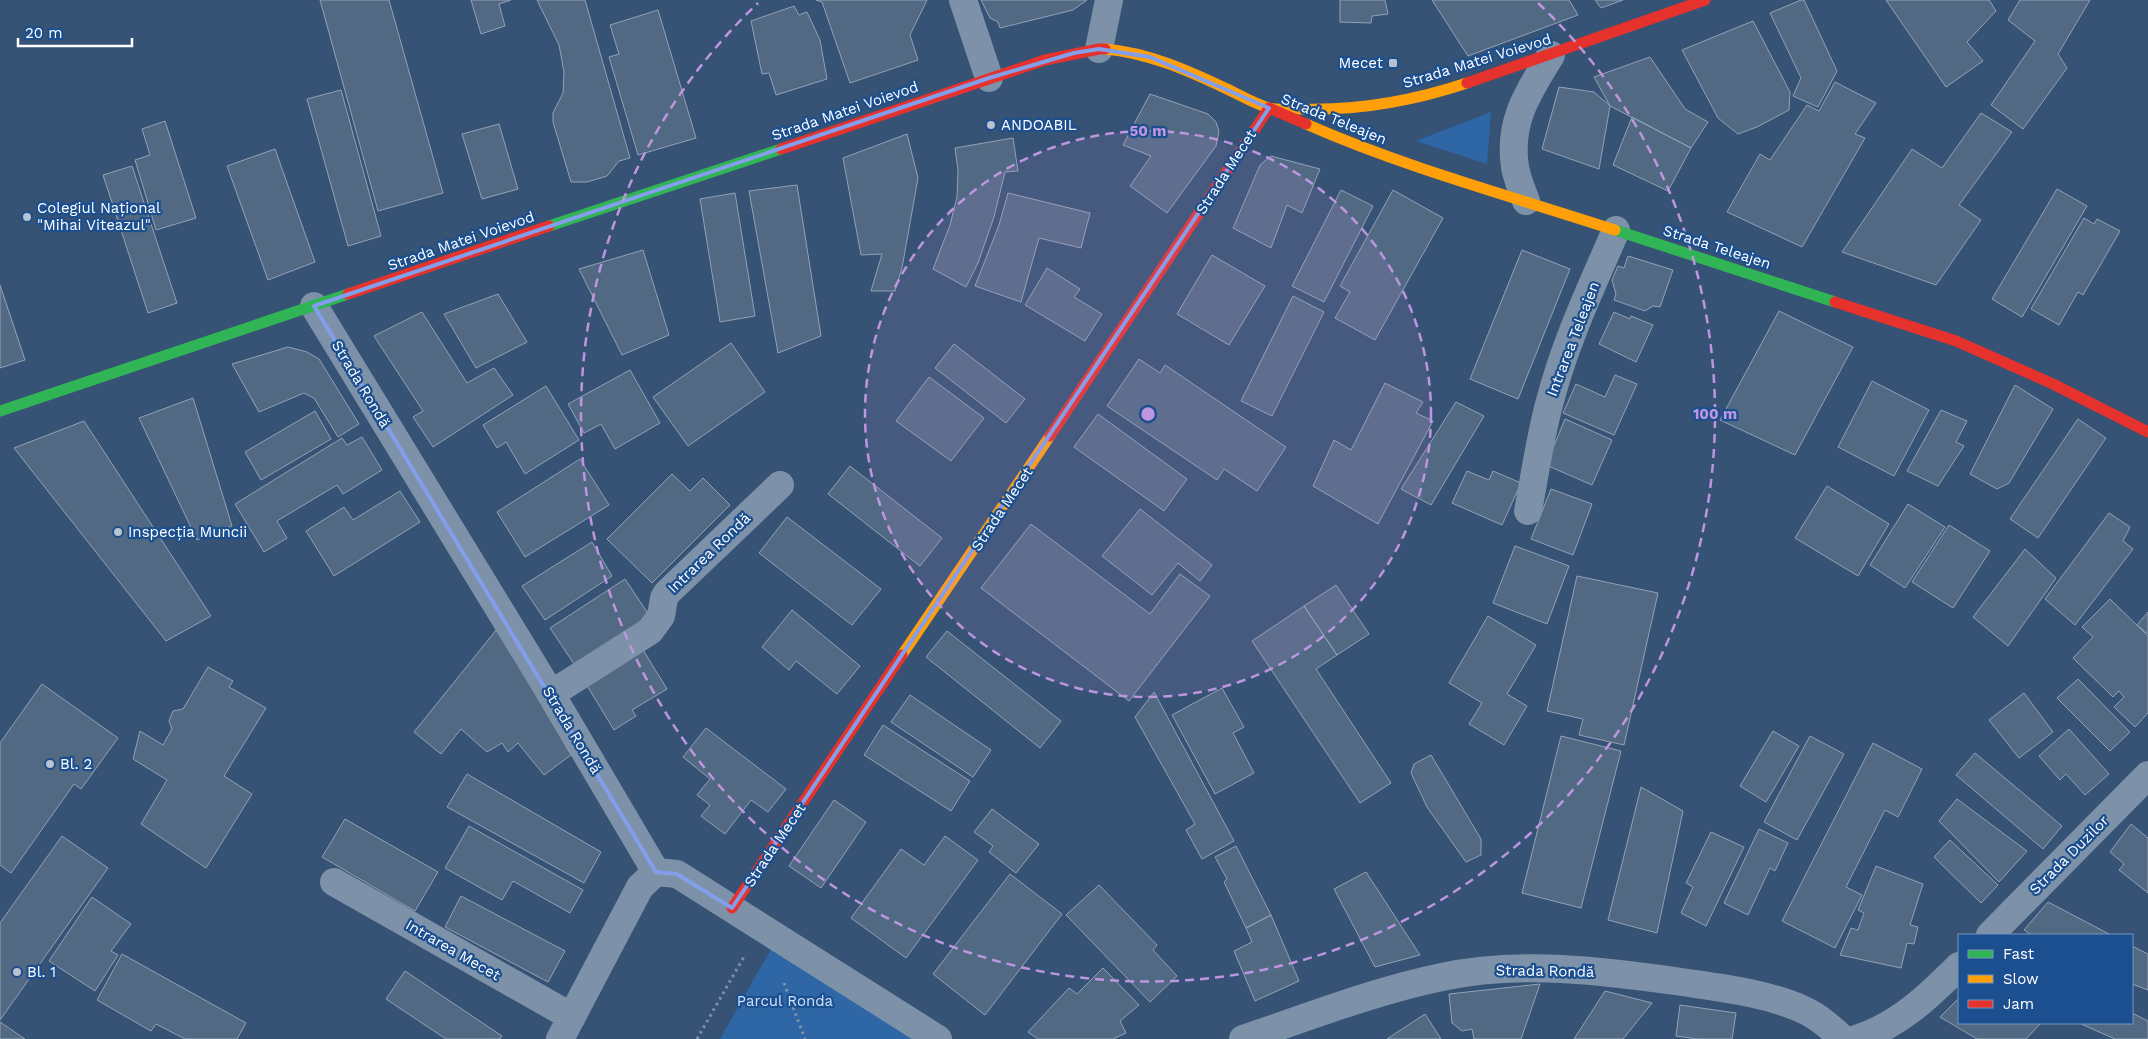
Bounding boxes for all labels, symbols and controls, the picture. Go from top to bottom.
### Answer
scale bar [18,15,131,47]
text: 20 m [25,24,63,42]
street label: Strada Matei Voievod [1401,30,1553,92]
place label: Mecet [1339,54,1384,72]
marker: Mecet [1387,57,1399,69]
street label: Strada Matei Voievod [769,77,921,145]
street label: Strada Teleajen [1279,90,1389,148]
place label: ANDOABIL [1001,116,1077,134]
marker: ANDOABIL [985,119,997,131]
text: 50 m [1130,122,1166,140]
street label: Strada Mecet [1192,126,1260,218]
place label: Colegiul Național "Mihai Viteazul" [37,199,161,234]
street label: Strada Matei Voievod [385,207,537,275]
marker: Colegiul Național "Mihai Viteazul" [21,211,33,223]
street label: Strada Teleajen [1661,221,1773,273]
street label: Intrarea Teleajen [1543,279,1603,399]
street label: Strada Rondă [328,337,394,431]
centre of rings [1139,405,1157,423]
text: 100 m [1693,405,1737,423]
street label: Strada Mecet [967,463,1037,554]
street label: Intrarea Rondă [664,509,754,597]
place label: Inspecția Muncii [128,523,247,541]
marker: Inspecția Muncii [112,526,124,538]
street label: Strada Rondă [539,683,605,777]
place label: Bl. 2 [60,755,92,773]
marker: Bl. 2 [44,758,56,770]
street label: Strada Mecet [740,799,810,890]
street label: Strada Duzilor [2026,812,2112,898]
street label: Intrarea Mecet [402,916,504,985]
legend [1958,934,2133,1024]
text: Fast [2003,945,2035,963]
street label: Strada Rondă [1495,961,1595,981]
place label: Bl. 1 [27,963,56,981]
marker: Bl. 1 [11,966,23,978]
text: Slow [2003,970,2039,988]
park label: Parcul Ronda [737,992,834,1010]
text: Jam [2003,995,2034,1013]

